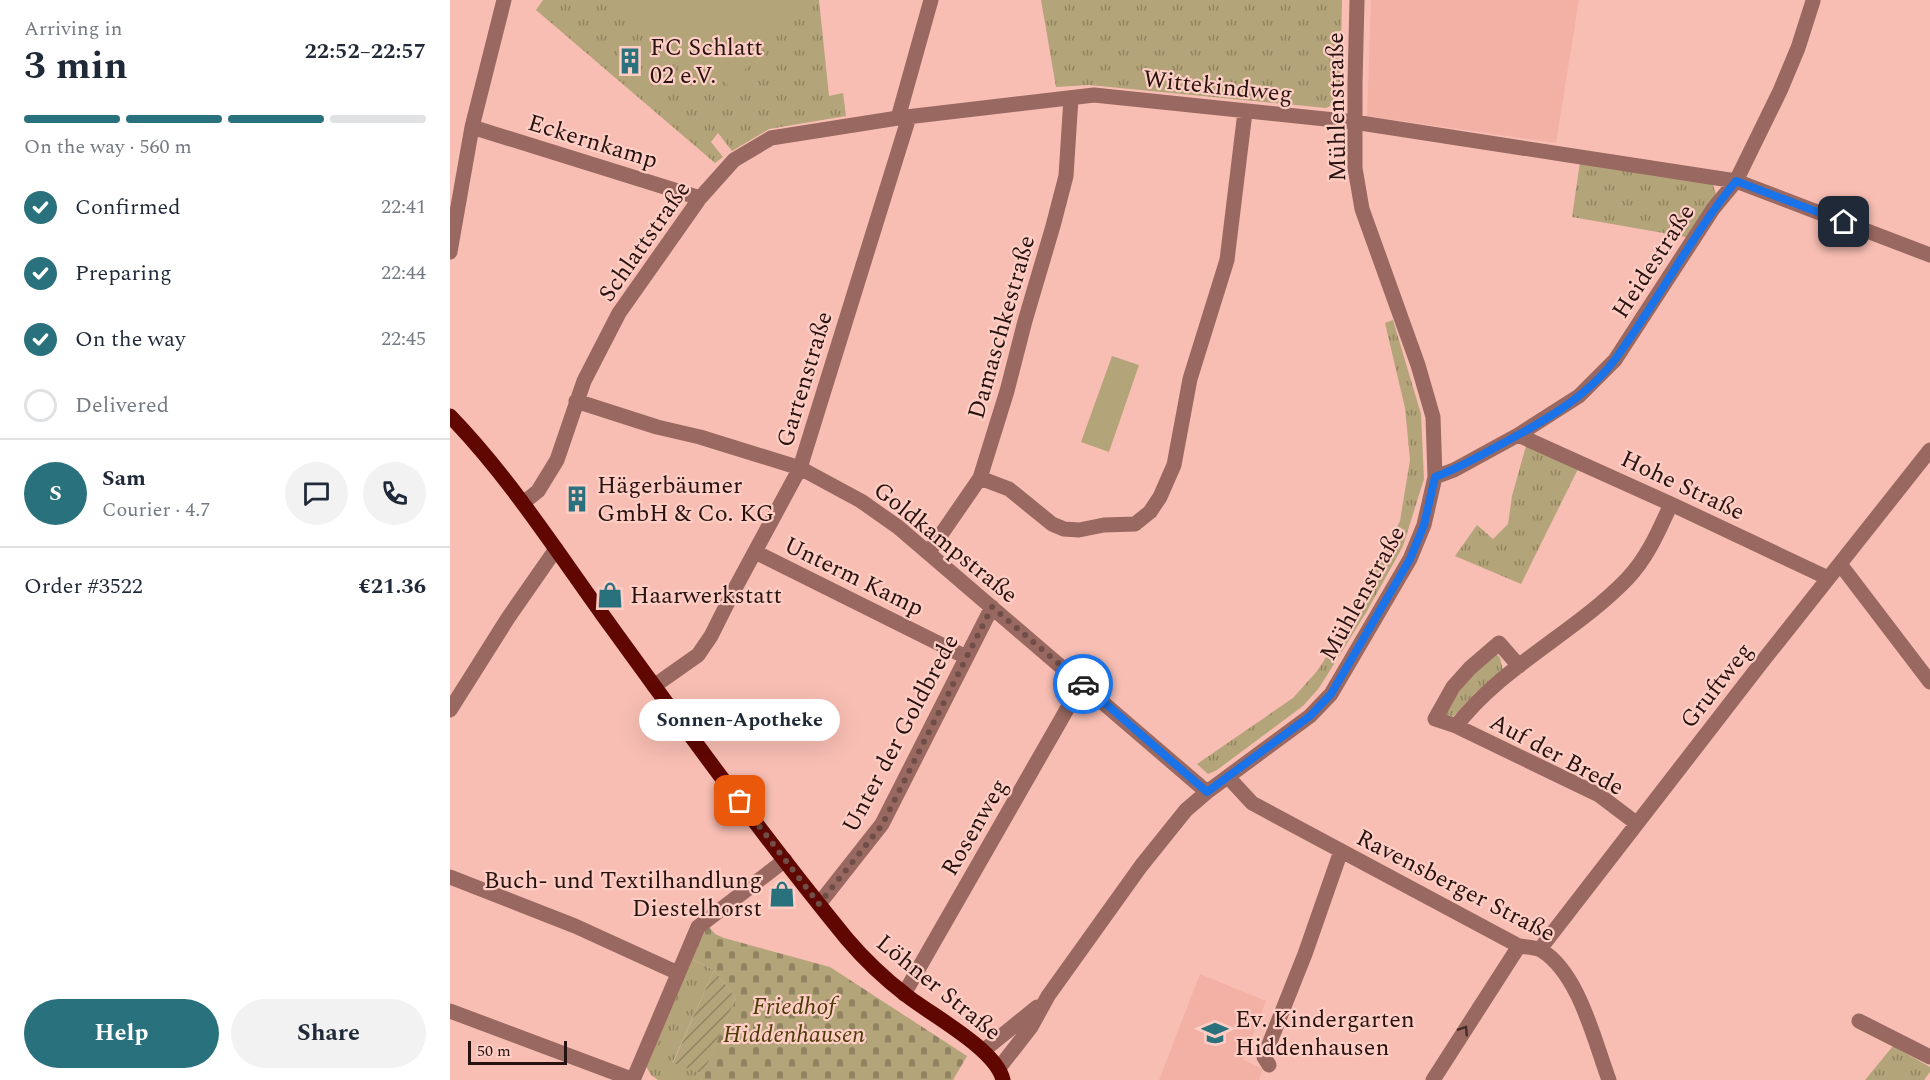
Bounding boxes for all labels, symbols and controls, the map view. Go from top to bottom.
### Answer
text: Arriving in [24,14,122,44]
place label: FC Schlatt 02 e.V. [650,30,763,94]
street label: Mühlenstraße [1318,32,1356,182]
text: 22:52–22:57 [304,35,426,68]
text: 3 min [24,37,128,96]
building icon: FC Schlatt 02 e.V. [615,46,645,76]
street label: Wittekindweg [1141,61,1294,113]
street label: Eckernkamp [523,105,662,179]
text: On the way · 560 m [24,132,192,162]
street label: Schlattstraße [590,174,700,310]
icon: check [24,191,57,224]
text: Confirmed [75,191,181,224]
text: 22:41 [381,192,426,222]
pin [1818,196,1869,247]
street label: Heidestraße [1603,197,1704,326]
icon: home [1827,205,1860,238]
street label: Damaschkestraße [959,231,1045,423]
icon: check [24,257,57,290]
text: Preparing [75,257,172,290]
text: 22:44 [381,258,426,288]
street label: Gartenstraße [767,307,843,452]
icon: check [24,323,57,356]
text: On the way [75,323,186,356]
text: 22:45 [381,324,426,354]
text: Delivered [75,389,169,422]
street label: Hohe Straße [1615,441,1751,530]
text: Sam [102,462,146,495]
button: chat [285,462,348,525]
button: phone [363,462,426,525]
place label: Hägerbäumer GmbH & Co. KG [597,468,774,532]
street label: Goldkampstraße [865,473,1026,613]
text: S [49,477,62,510]
building icon: Hägerbäumer GmbH & Co. KG [562,484,592,514]
text: Courier · 4.7 [102,495,210,525]
street label: Mühlenstraße [1311,519,1415,668]
street label: Unterm Kamp [777,527,930,626]
text: Order #3522 [24,570,143,603]
text: €21.36 [358,570,426,603]
place label: Haarwerkstatt [630,578,782,614]
shop icon: Haarwerkstatt [595,580,625,610]
street label: Unter der Goldbrede [833,628,969,839]
street label: Gruftweg [1672,635,1762,736]
courier [1053,654,1113,714]
icon: car [1067,668,1100,701]
callout: Sonnen-Apotheke [640,699,841,741]
street label: Auf der Brede [1483,704,1630,805]
text: Sonnen-Apotheke [656,705,823,735]
street label: Rosenweg [932,772,1017,883]
pin [714,775,765,826]
icon: bag [723,784,756,817]
street label: Ravensberger Straße [1350,820,1561,952]
place label: Buch- und Textilhandlung Diestelhorst [484,863,762,927]
shop icon: Buch- und Textilhandlung Diestelhorst [767,879,797,909]
street label: Löhner Straße [868,926,1009,1050]
park label: Friedhof Hiddenhausen [723,989,865,1053]
button: Help [24,999,219,1068]
button: Share [231,999,426,1068]
place label: Ev. Kindergarten Hiddenhausen [1235,1002,1415,1066]
school or university icon: Ev. Kindergarten Hiddenhausen [1200,1018,1230,1048]
one-way arrow [1456,1026,1468,1036]
scale bar [468,1038,567,1066]
text: 50 m [477,1039,511,1063]

